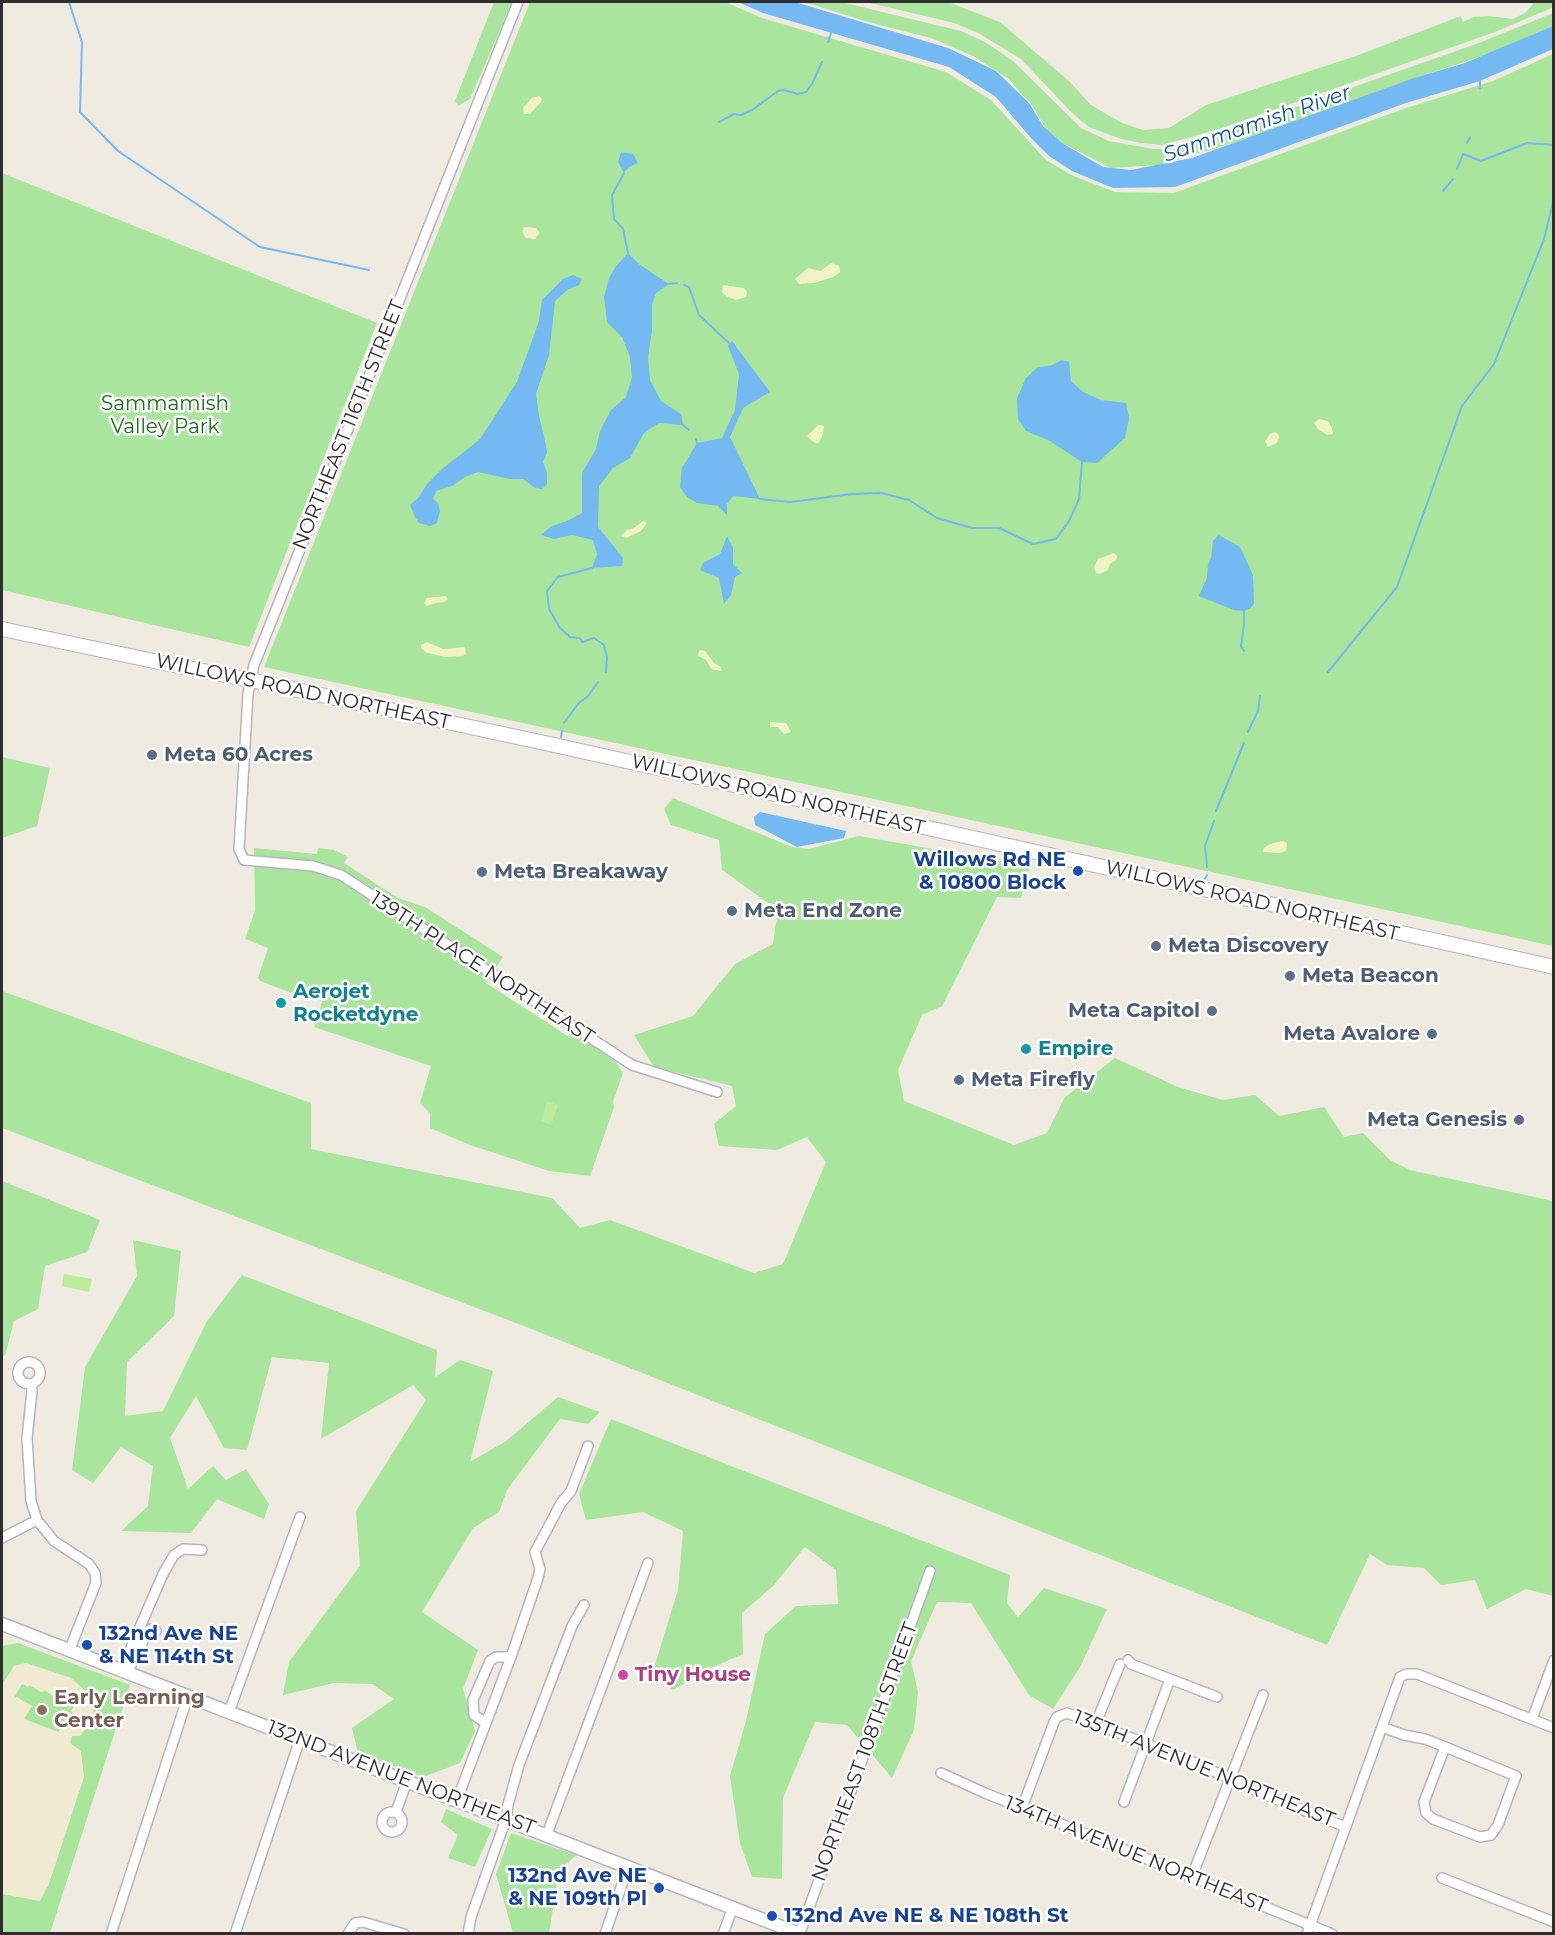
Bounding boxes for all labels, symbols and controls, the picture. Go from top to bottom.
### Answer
water label: Sammamish River [1160,80,1354,168]
street label: NORTHEAST 116TH STREET [288,297,410,553]
park label: Sammamish Valley Park [101,392,229,439]
street label: WILLOWS ROAD NORTHEAST [154,649,452,735]
place label: Meta 60 Acres [164,743,313,767]
marker: Meta 60 Acres [145,748,159,762]
street label: WILLOWS ROAD NORTHEAST [629,750,927,840]
place label: Willows Rd NE & 10800 Block [913,848,1066,895]
street label: WILLOWS ROAD NORTHEAST [1103,856,1401,946]
place label: Meta Breakaway [494,860,668,884]
marker: Willows Rd NE & 10800 Block [1071,864,1085,878]
marker: Meta Breakaway [475,865,489,879]
street label: 139TH PLACE NORTHEAST [365,886,599,1050]
place label: Meta End Zone [744,899,902,923]
marker: Meta End Zone [725,904,739,918]
place label: Meta Discovery [1168,934,1329,958]
marker: Meta Discovery [1149,939,1163,953]
place label: Meta Beacon [1302,964,1439,988]
marker: Meta Beacon [1283,969,1297,983]
place label: Aerojet Rocketdyne [293,980,418,1027]
marker: Aerojet Rocketdyne [274,996,288,1010]
place label: Meta Capitol [1068,999,1200,1023]
marker: Meta Capitol [1205,1004,1219,1018]
place label: Meta Avalore [1283,1022,1420,1046]
marker: Meta Avalore [1425,1027,1439,1041]
place label: Empire [1038,1037,1113,1061]
marker: Empire [1019,1042,1033,1056]
place label: Meta Firefly [971,1068,1095,1092]
marker: Meta Firefly [952,1073,966,1087]
place label: Meta Genesis [1367,1108,1507,1132]
marker: Meta Genesis [1512,1113,1526,1127]
street label: NORTHEAST 108TH STREET [807,1619,923,1885]
place label: 132nd Ave NE & NE 114th St [99,1622,238,1669]
marker: 132nd Ave NE & NE 114th St [80,1638,94,1652]
place label: Tiny House [635,1663,751,1687]
marker: Tiny House [616,1668,630,1682]
place label: Early Learning Center [54,1686,205,1733]
marker: Early Learning Center [35,1703,49,1717]
street label: 135TH AVENUE NORTHEAST [1070,1705,1338,1833]
street label: 132ND AVENUE NORTHEAST [263,1716,539,1840]
street label: 134TH AVENUE NORTHEAST [1001,1791,1271,1919]
place label: 132nd Ave NE & NE 109th Pl [508,1864,647,1911]
marker: 132nd Ave NE & NE 109th Pl [652,1881,666,1895]
place label: 132nd Ave NE & NE 108th St [784,1904,1068,1928]
marker: 132nd Ave NE & NE 108th St [765,1909,779,1923]

